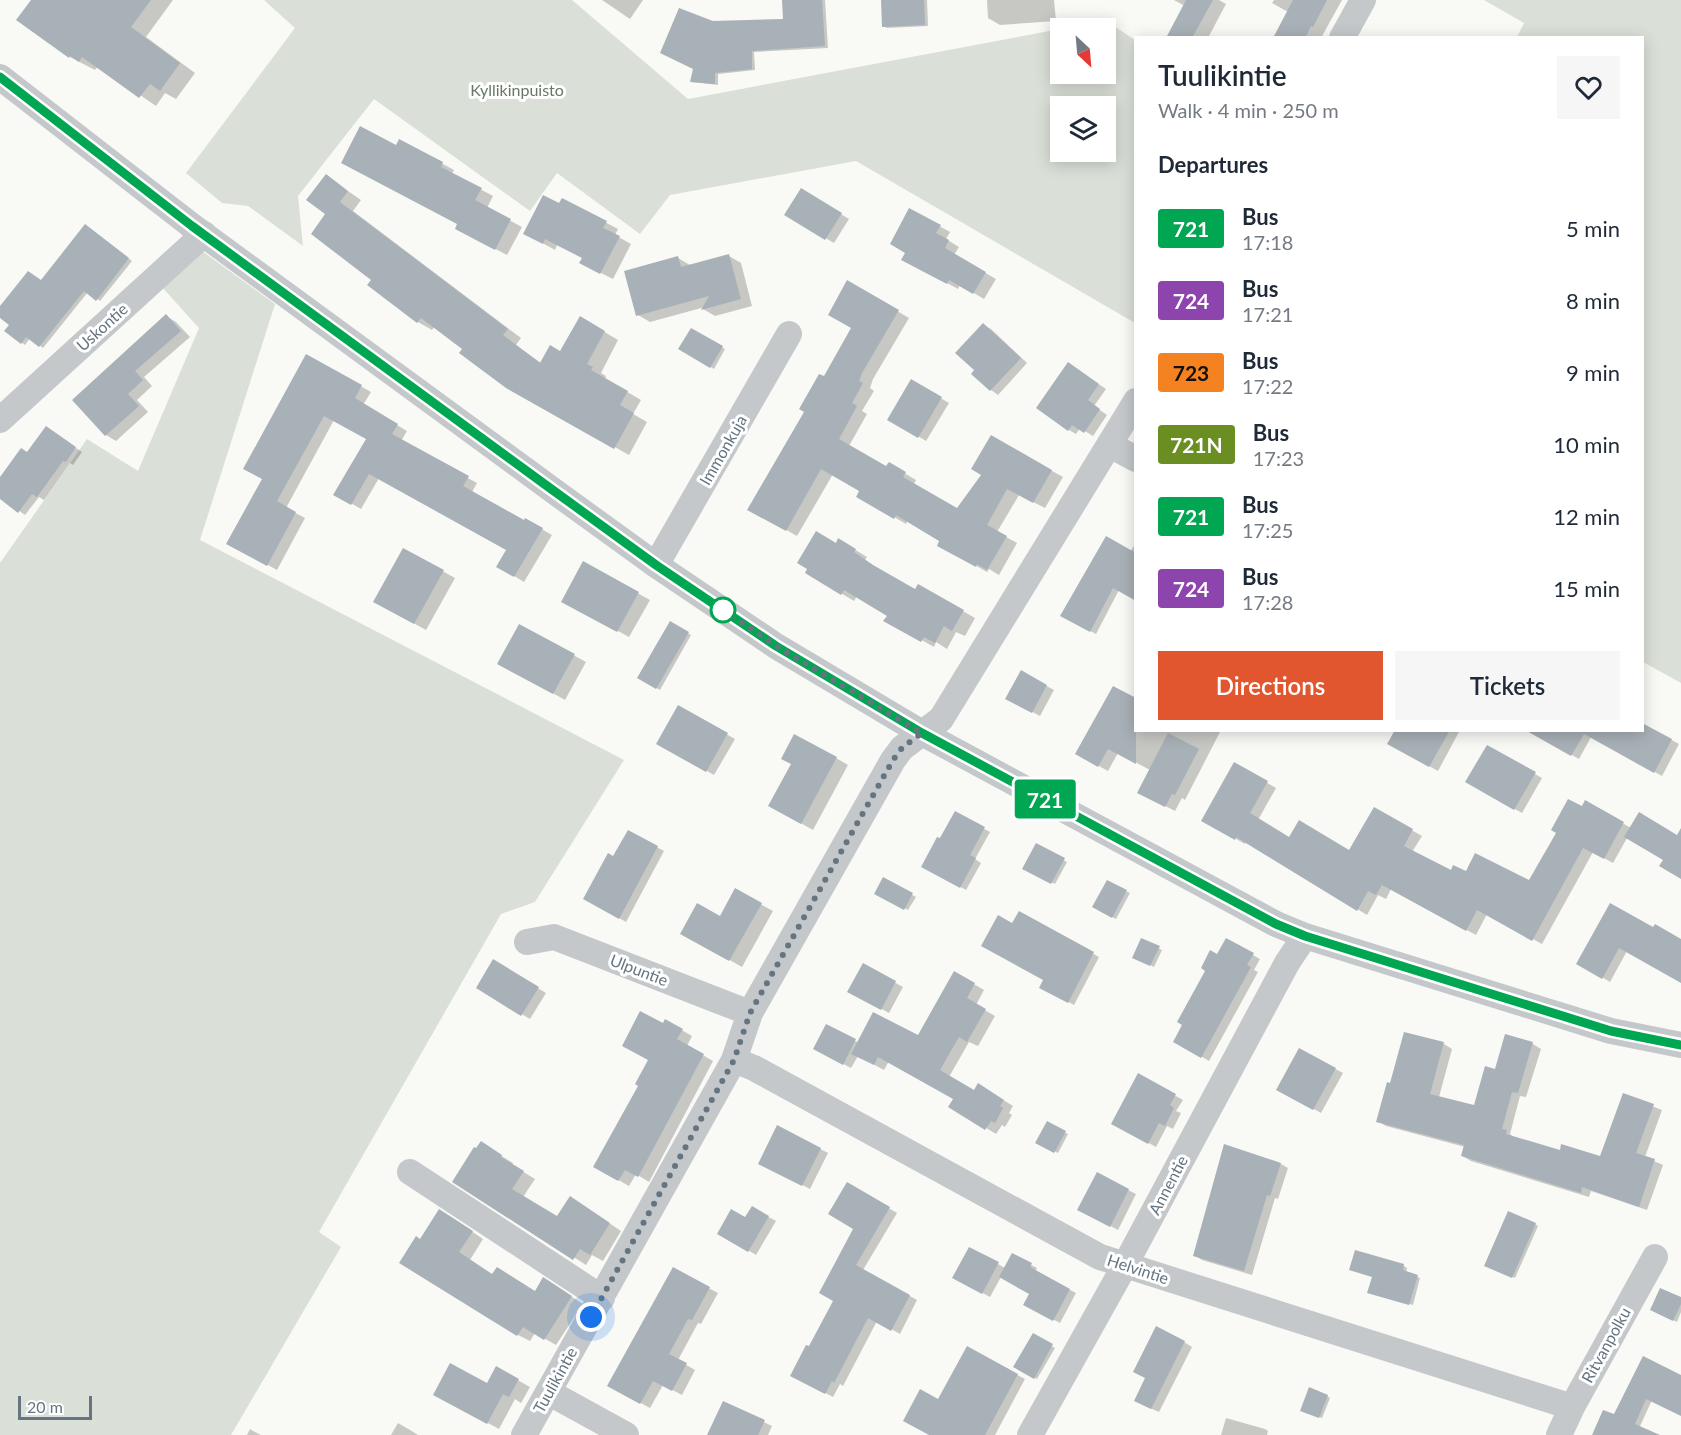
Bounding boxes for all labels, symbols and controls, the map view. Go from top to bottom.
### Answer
north arrow [1050,18,1116,84]
map controls [1050,18,1116,162]
button: heart [1557,56,1620,119]
text: Tuulikintie [1158,58,1287,92]
park label: Kyllikinpuisto [470,80,564,99]
button: layers [1050,96,1116,162]
text: Walk · 4 min · 250 m [1158,98,1339,122]
text: Departures [1158,151,1268,178]
text: Bus [1242,203,1278,230]
text: 5 min [1566,215,1620,242]
text: 721 [1173,216,1209,241]
text: 17:18 [1242,230,1293,254]
text: Bus [1242,275,1278,302]
text: 8 min [1566,287,1620,314]
text: 724 [1173,288,1209,313]
street label: Uskontie [72,299,131,354]
text: 17:21 [1242,302,1293,326]
text: Bus [1242,347,1278,374]
text: 9 min [1566,359,1620,386]
text: 723 [1173,360,1209,385]
text: 17:22 [1242,374,1293,398]
street label: Immonkuja [695,411,750,488]
text: Bus [1253,419,1289,446]
text: 10 min [1553,431,1620,458]
text: 721N [1170,432,1223,457]
text: 17:23 [1253,446,1304,470]
text: Bus [1242,491,1278,518]
text: 12 min [1553,503,1620,530]
text: 721 [1173,504,1209,529]
text: 17:25 [1242,518,1293,542]
text: Bus [1242,563,1278,590]
text: 15 min [1553,575,1620,602]
text: 724 [1173,576,1209,601]
text: 17:28 [1242,590,1293,614]
unlabelled marker [710,597,736,623]
button: Directions [1158,651,1383,720]
button: Tickets [1395,651,1620,720]
line badge: 721 [1010,780,1080,818]
text: 721 [1027,787,1063,812]
street label: Ulpuntie [608,950,671,989]
street label: Annentie [1144,1152,1191,1218]
street label: Helvintie [1105,1250,1171,1287]
your location [576,1302,606,1332]
street label: Ritvanpolku [1577,1304,1634,1386]
street label: Tuulikintie [529,1344,580,1416]
scale bar [18,1393,92,1420]
text: 20 m [27,1397,63,1416]

